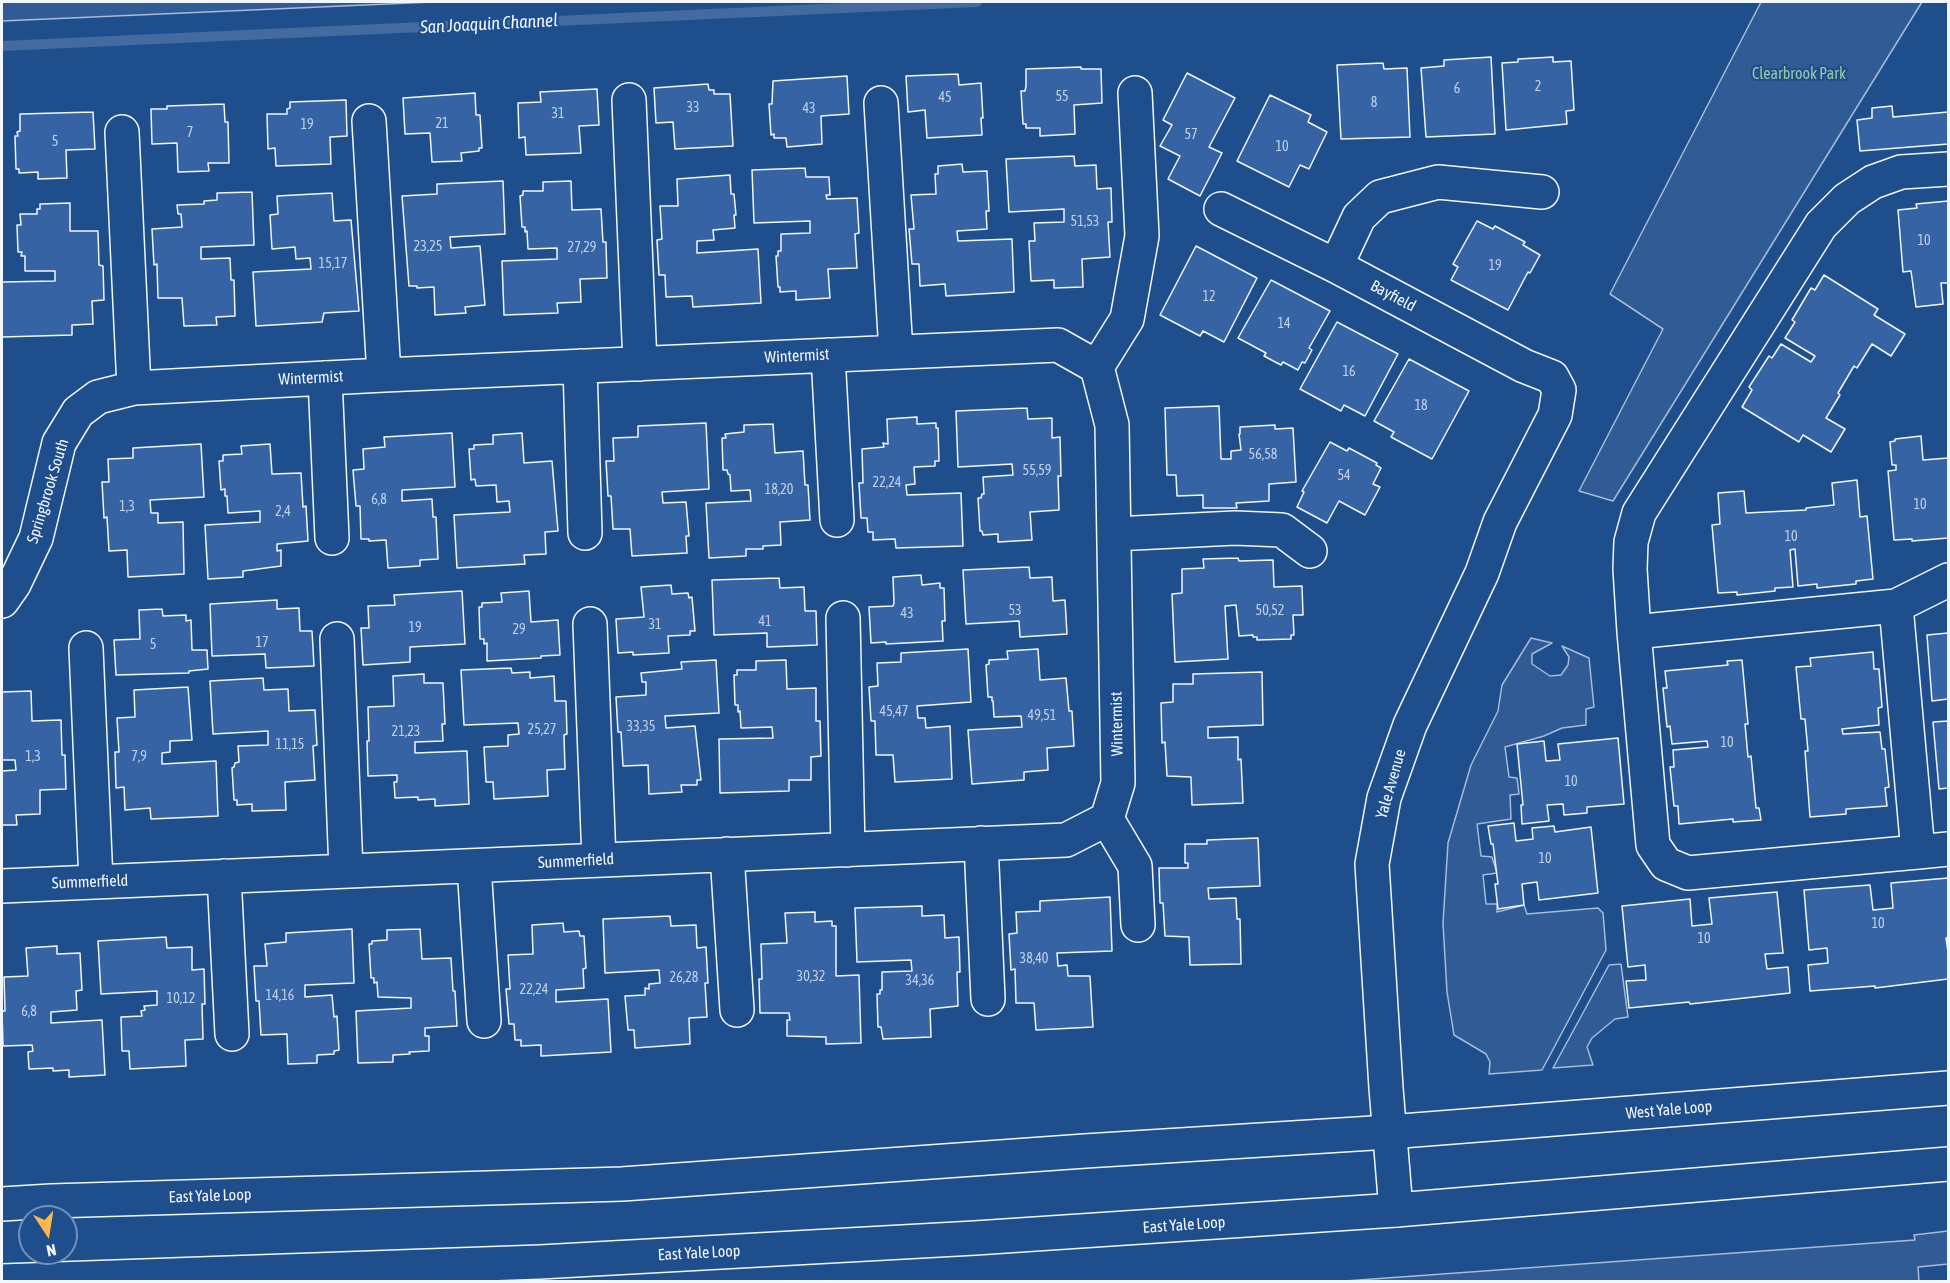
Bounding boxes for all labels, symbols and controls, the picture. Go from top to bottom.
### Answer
water label: San Joaquin Channel [420,10,558,38]
park label: Clearbrook Park [1752,64,1846,84]
house number: 2 [1535,79,1541,95]
house number: 6 [1454,81,1460,97]
house number: 55 [1055,89,1069,105]
house number: 45 [938,90,952,106]
house number: 8 [1371,95,1377,111]
house number: 33 [686,100,700,116]
house number: 43 [802,101,816,117]
house number: 31 [551,106,565,122]
house number: 21 [435,116,449,132]
house number: 19 [300,117,314,133]
house number: 7 [187,125,193,141]
house number: 57 [1184,127,1198,143]
house number: 5 [52,134,58,150]
house number: 10 [1275,139,1289,155]
house number: 51,53 [1071,214,1099,230]
house number: 10 [1917,233,1931,249]
house number: 23,25 [414,239,442,255]
house number: 27,29 [568,240,596,256]
house number: 15,17 [319,256,347,272]
house number: 19 [1488,258,1502,274]
street label: Bayfield [1367,276,1419,316]
house number: 12 [1202,289,1216,305]
house number: 14 [1277,316,1291,332]
street label: Wintermist [764,345,830,367]
house number: 16 [1342,364,1356,380]
street label: Wintermist [278,367,344,389]
house number: 18 [1414,398,1428,414]
street label: Springbrook South [23,436,73,546]
house number: 56,58 [1249,447,1277,463]
house number: 55,59 [1023,463,1051,479]
house number: 54 [1337,468,1351,484]
house number: 22,24 [873,475,901,491]
house number: 18,20 [765,482,793,498]
house number: 6,8 [371,492,387,508]
house number: 10 [1913,497,1927,513]
house number: 1,3 [119,499,135,515]
house number: 2,4 [275,504,291,520]
house number: 10 [1784,529,1798,545]
house number: 53 [1008,603,1022,619]
house number: 50,52 [1256,603,1284,619]
house number: 43 [900,606,914,622]
house number: 41 [758,614,772,630]
house number: 31 [648,617,662,633]
house number: 19 [408,620,422,636]
house number: 29 [512,622,526,638]
house number: 17 [255,635,269,651]
house number: 5 [150,637,156,653]
street label: Wintermist [1107,691,1127,757]
house number: 45,47 [880,704,908,720]
house number: 49,51 [1028,708,1056,724]
house number: 33,35 [627,719,655,735]
house number: 25,27 [528,722,556,738]
house number: 21,23 [392,724,420,740]
house number: 10 [1720,735,1734,751]
house number: 11,15 [276,737,304,753]
street label: Yale Avenue [1372,747,1410,821]
house number: 1,3 [25,749,41,765]
house number: 7,9 [131,749,147,765]
house number: 10 [1564,774,1578,790]
street label: Summerfield [537,849,615,873]
house number: 10 [1538,851,1552,867]
street label: Summerfield [52,871,128,893]
house number: 10 [1871,916,1885,932]
house number: 10 [1697,931,1711,947]
house number: 38,40 [1020,951,1048,967]
house number: 30,32 [797,969,825,985]
house number: 26,28 [670,970,698,986]
house number: 34,36 [906,973,934,989]
house number: 22,24 [520,982,548,998]
house number: 14,16 [266,988,294,1004]
house number: 10,12 [167,991,195,1007]
house number: 6,8 [21,1004,37,1020]
street label: West Yale Loop [1625,1097,1713,1123]
street label: East Yale Loop [168,1185,252,1207]
north arrow [18,1205,78,1265]
street label: East Yale Loop [1142,1213,1226,1237]
text: N [45,1241,58,1260]
street label: East Yale Loop [657,1241,741,1265]

